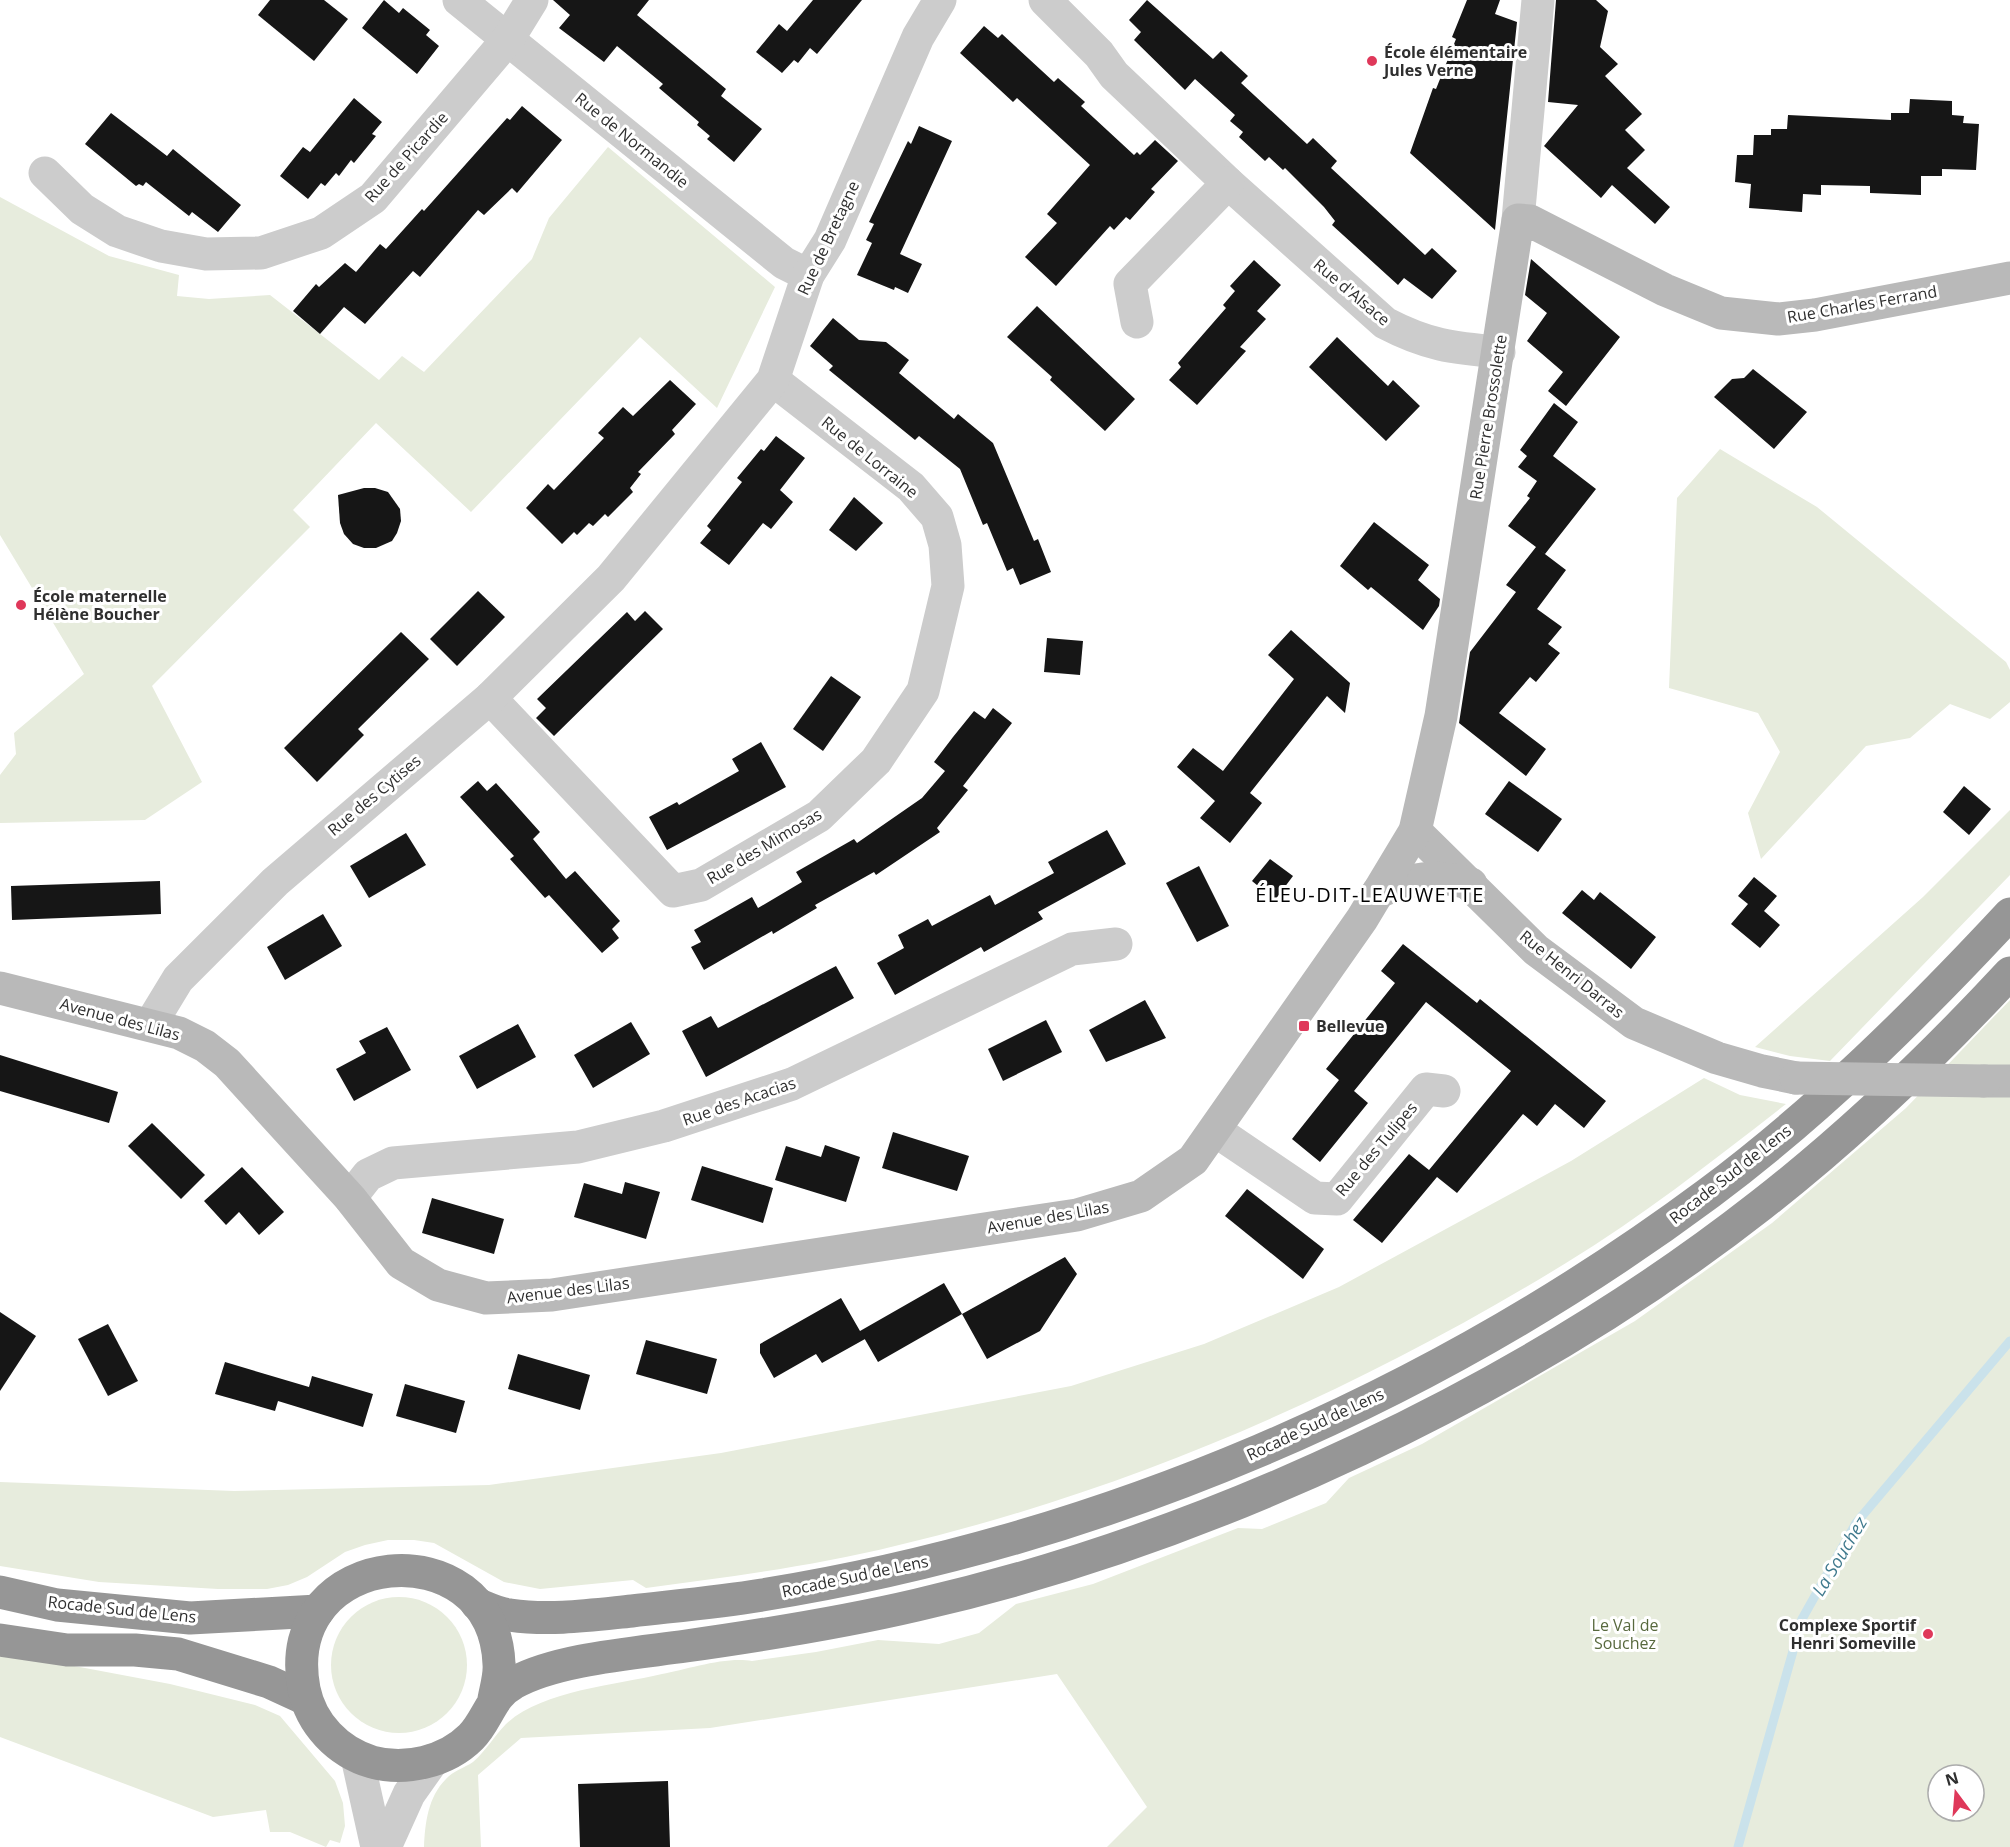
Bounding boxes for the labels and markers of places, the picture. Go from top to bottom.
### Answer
place label: École élémentaire Jules Verne [1382,41,1527,81]
marker: École élémentaire Jules Verne [1365,54,1379,68]
place label: École maternelle Hélène Boucher [33,585,167,625]
marker: École maternelle Hélène Boucher [14,598,28,612]
place label: Bellevue [1316,1015,1385,1037]
marker: Bellevue [1297,1019,1311,1033]
place label: Complexe Sportif Henri Someville [1779,1614,1917,1654]
marker: Complexe Sportif Henri Someville [1921,1627,1935,1641]

